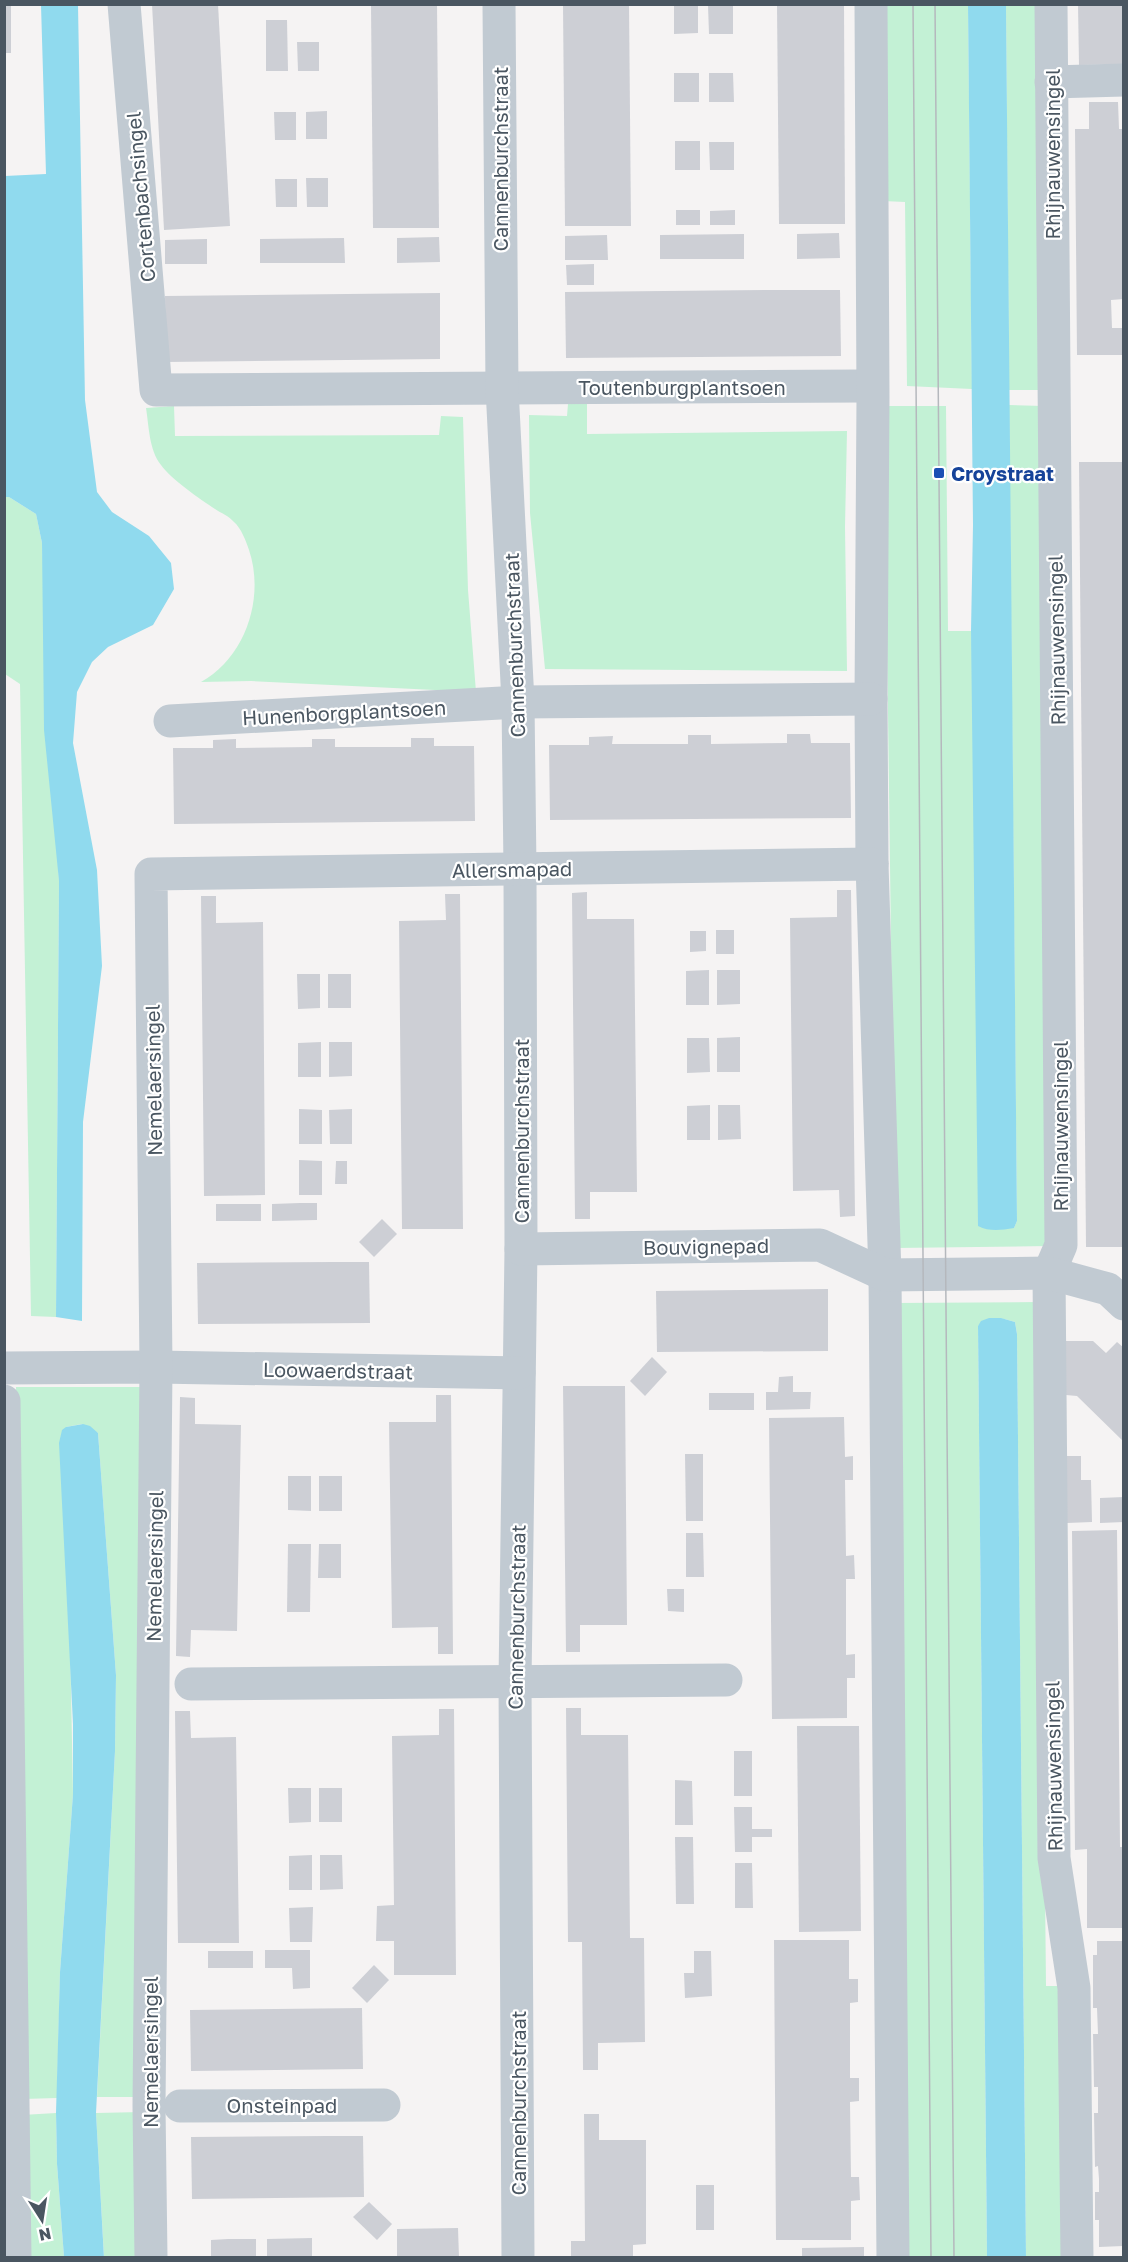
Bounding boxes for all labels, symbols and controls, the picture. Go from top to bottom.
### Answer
street label: Cannenburchstraat [488,66,512,252]
street label: Rhijnauwensingel [1040,69,1064,239]
street label: Cortenbachsingel [121,111,159,283]
street label: Toutenburgplantsoen [578,375,786,399]
place label: Croystraat [951,461,1054,485]
marker: Croystraat [932,466,946,480]
street label: Cannenburchstraat [499,552,529,738]
street label: Rhijnauwensingel [1043,554,1069,726]
street label: Hunenborgplantsoen [241,695,447,729]
street label: Allersmapad [452,856,572,882]
street label: Nemelaersingel [140,1004,166,1156]
street label: Cannenburchstraat [509,1038,533,1224]
street label: Rhijnauwensingel [1048,1041,1072,1211]
street label: Bouvignepad [643,1233,769,1259]
street label: Loowaerdstraat [263,1357,413,1383]
street label: Nemelaersingel [141,1490,167,1642]
street label: Cannenburchstraat [502,1524,530,1710]
street label: Rhijnauwensingel [1040,1680,1066,1852]
street label: Nemelaersingel [138,1976,162,2128]
street label: Cannenburchstraat [506,2010,530,2196]
street label: Onsteinpad [227,2093,337,2117]
north arrow [12,2190,72,2250]
text: N [37,2224,53,2246]

